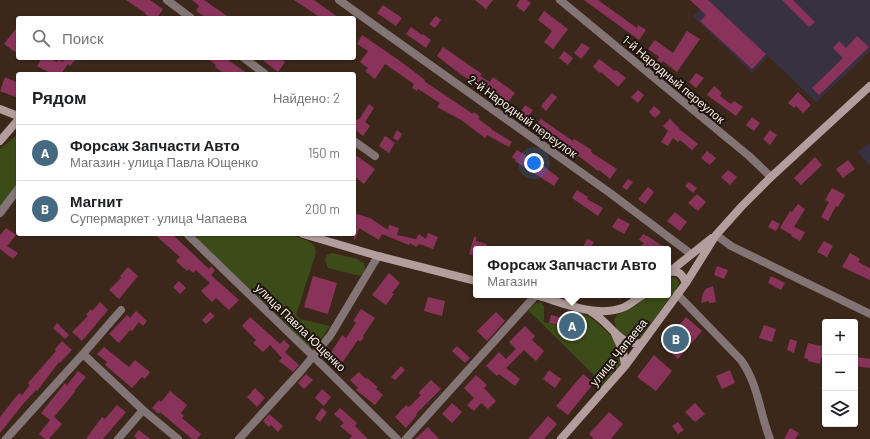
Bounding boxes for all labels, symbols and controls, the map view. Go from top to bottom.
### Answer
search box [16,16,356,60]
icon: search [30,27,52,49]
text: Поиск [62,29,104,47]
street label: 1-й Народный переулок [619,32,728,127]
street label: 2-й Народный переулок [465,72,581,161]
text: Рядом [32,87,87,107]
text: Найдено: 2 [273,90,340,106]
text: Форсаж Запчасти Авто [70,136,240,154]
text: A [41,145,49,161]
text: 150 m [308,145,340,161]
your location [524,153,544,173]
text: Магазин · улица Павла Ющенко [70,154,258,170]
text: Магнит [70,192,123,210]
text: B [41,201,49,217]
text: 200 m [305,201,340,217]
text: Супермаркет · улица Чапаева [70,210,247,226]
popup [473,246,671,298]
text: Форсаж Запчасти Авто [487,255,657,273]
text: Магазин [487,273,537,289]
street label: улица Павла Ющенко [252,280,349,375]
pin: A [559,311,585,341]
street label: улица Чапаева [586,315,650,389]
map controls [822,319,858,427]
button: + [822,319,858,355]
pin: B [663,324,689,354]
button: − [822,355,858,391]
button: layers [822,391,858,427]

